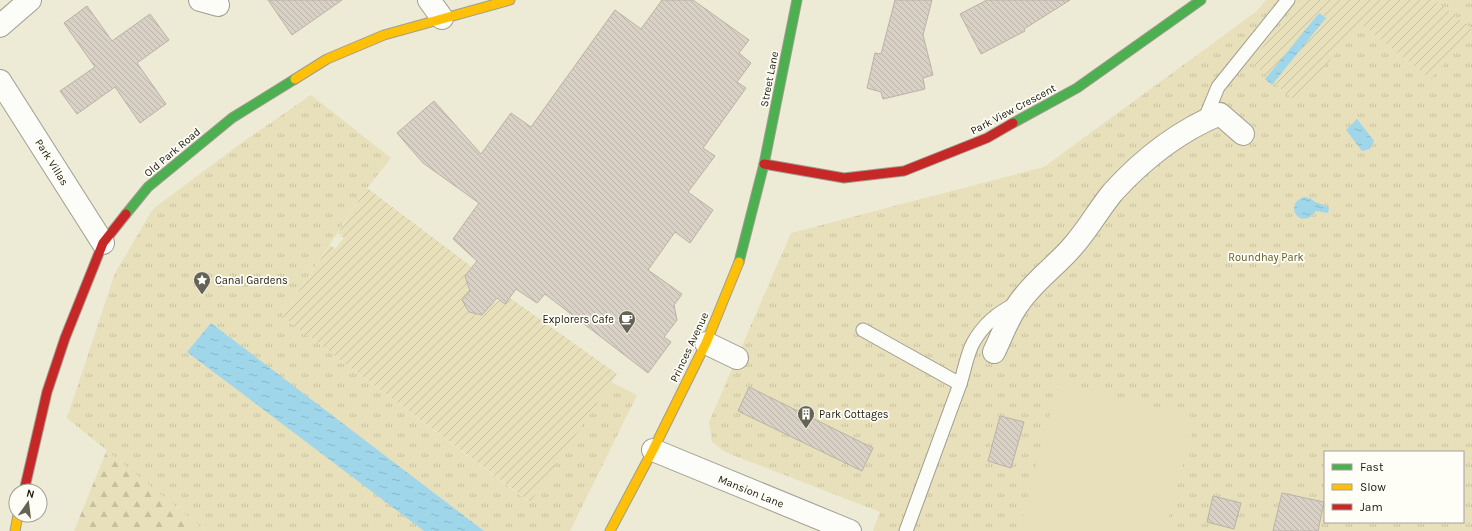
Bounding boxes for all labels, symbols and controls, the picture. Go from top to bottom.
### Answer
street label: Street Lane [758,50,781,108]
street label: Park View Crescent [968,81,1058,137]
street label: Old Park Road [141,125,203,180]
street label: Park Villas [32,137,71,188]
park label: Roundhay Park [1228,251,1304,264]
place icon: Canal Gardens [192,270,212,295]
place label: Canal Gardens [215,274,288,287]
cafe icon: Explorers Cafe [617,309,637,334]
street label: Princes Avenue [668,310,712,384]
place label: Explorers Cafe [542,313,614,326]
building icon: Park Cottages [796,404,816,429]
place label: Park Cottages [819,408,889,421]
legend [1324,451,1464,523]
text: Fast [1360,460,1384,474]
street label: Mansion Lane [716,472,786,511]
text: Slow [1360,480,1386,494]
north arrow [8,483,48,523]
text: N [25,487,36,501]
text: Jam [1360,500,1383,514]

